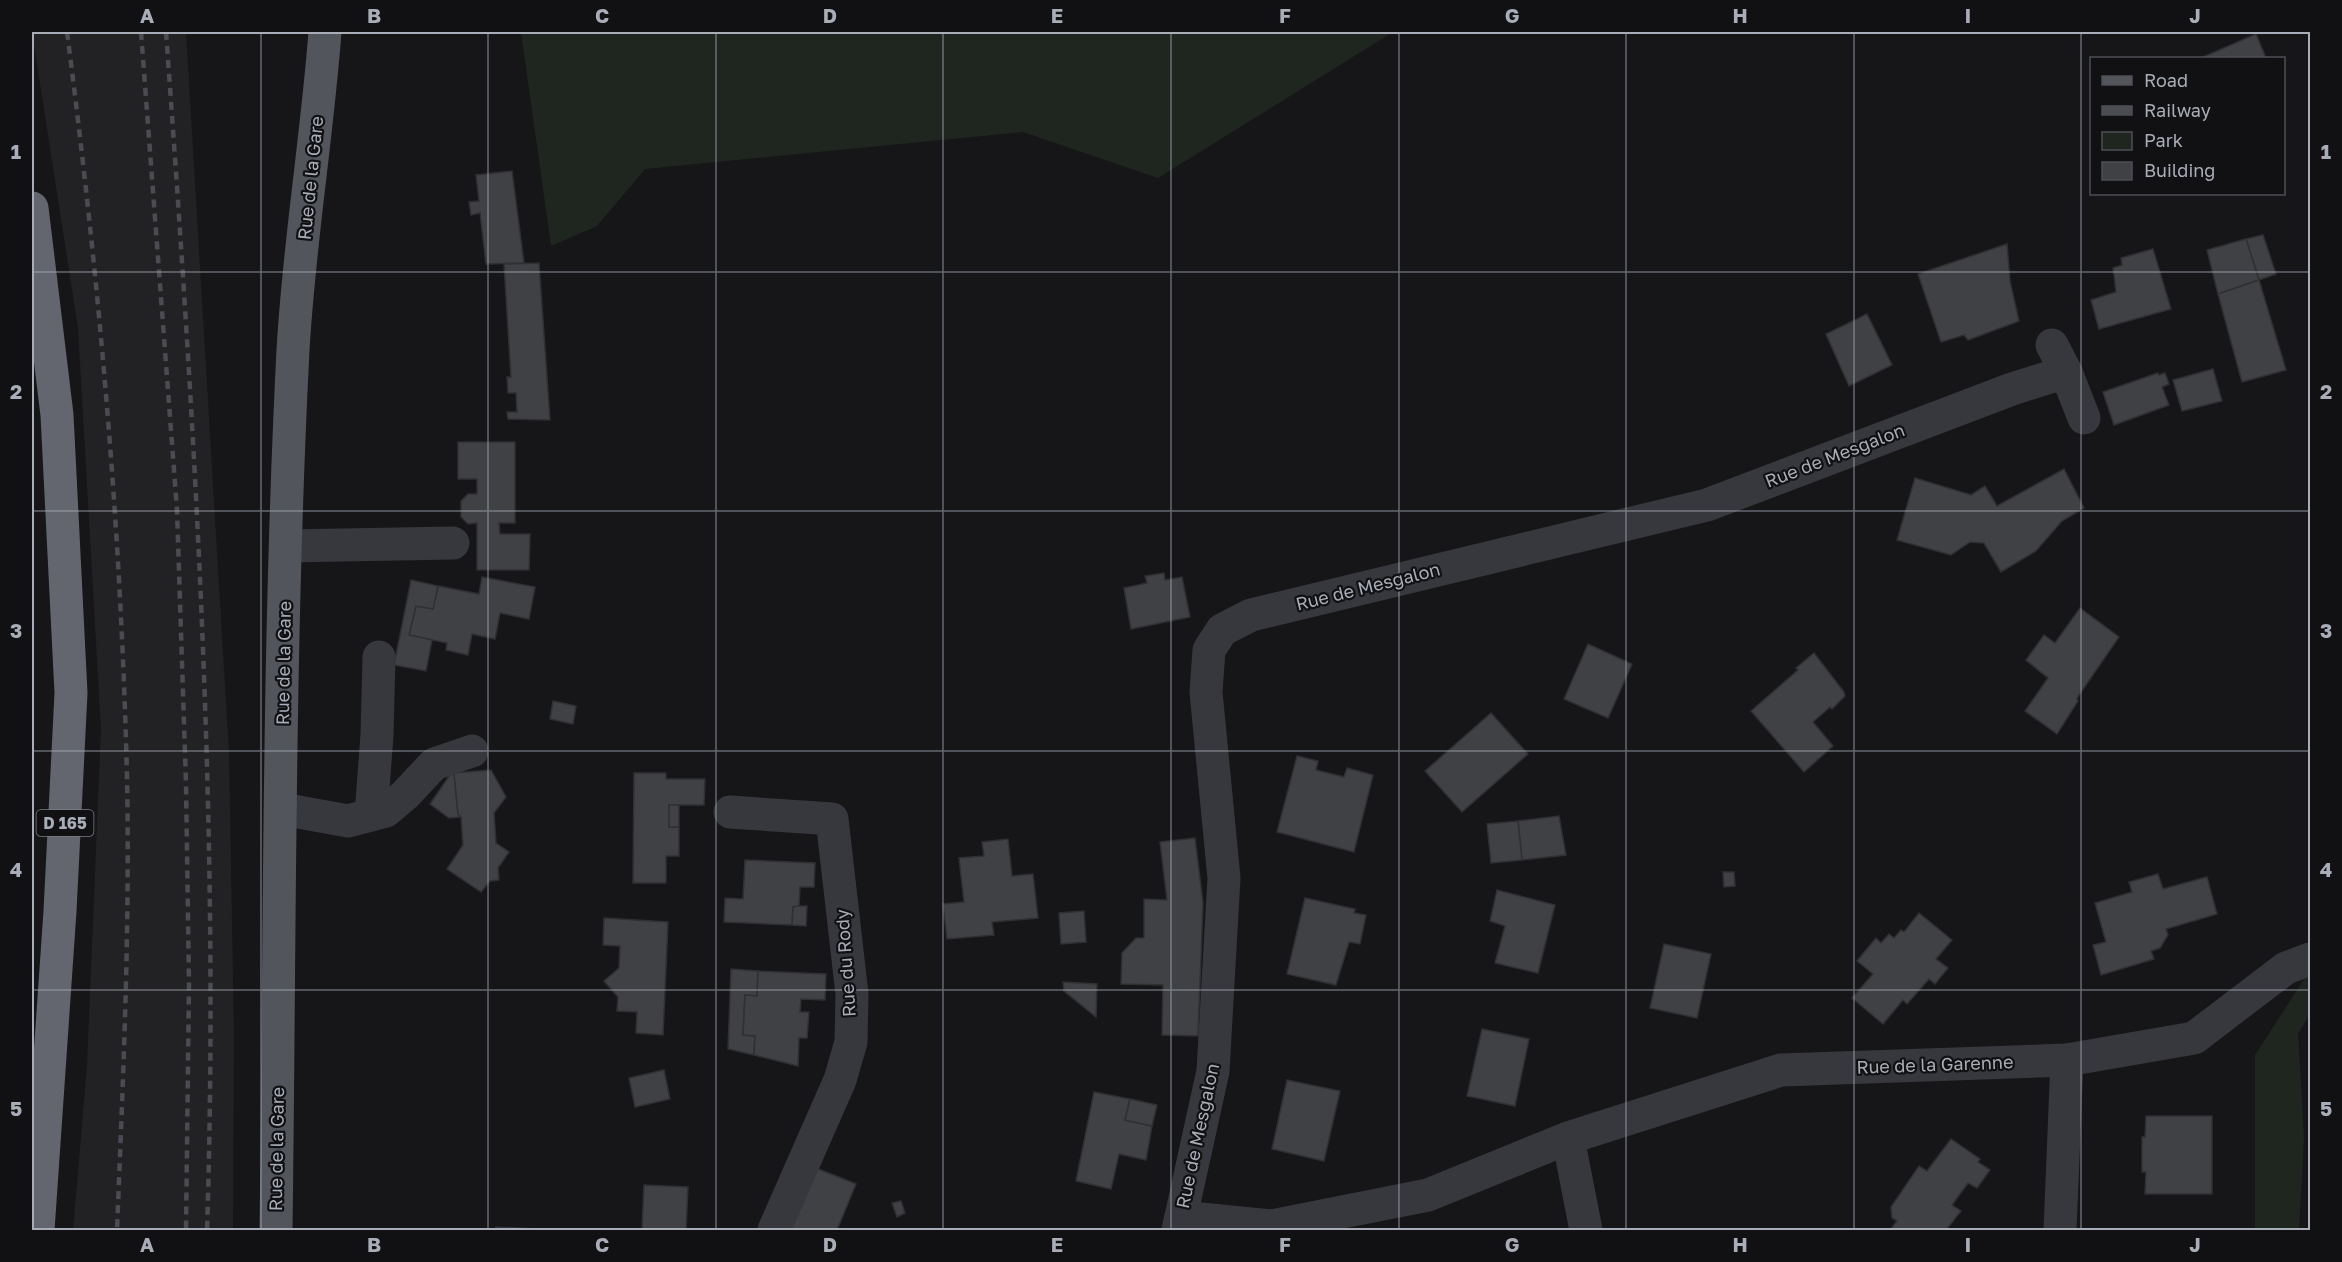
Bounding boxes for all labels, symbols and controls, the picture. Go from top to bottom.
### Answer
text: A [140,3,154,27]
text: B [367,3,381,27]
text: C [595,3,609,27]
text: D [823,3,837,27]
text: E [1051,3,1063,27]
text: F [1279,3,1291,27]
text: G [1505,3,1519,27]
text: H [1732,3,1748,27]
text: I [1965,3,1971,27]
text: J [2189,3,2201,27]
legend [2090,57,2285,195]
text: Road [2144,69,2188,91]
text: Railway [2144,99,2211,121]
street label: Rue de la Gare [293,115,327,241]
text: Park [2144,129,2183,151]
text: 1 [11,139,21,163]
text: 1 [2321,139,2331,163]
text: Building [2144,159,2215,181]
text: 2 [10,379,22,403]
text: 2 [2320,379,2332,403]
street label: Rue de Mesgalon [1762,418,1908,492]
street label: Rue de Mesgalon [1293,557,1442,615]
street label: Rue de la Gare [271,601,295,725]
text: 3 [10,618,22,642]
text: 3 [2320,618,2332,642]
road number: D 165 [36,810,94,836]
text: 4 [10,857,22,881]
text: 4 [2320,857,2332,881]
street label: Rue du Rody [830,908,860,1018]
street label: Rue de la Garenne [1856,1050,2014,1078]
street label: Rue de Mesgalon [1171,1061,1223,1210]
street label: Rue de la Gare [264,1087,288,1211]
text: 5 [10,1096,22,1120]
text: 5 [2320,1096,2332,1120]
text: A [140,1232,154,1256]
text: B [367,1232,381,1256]
text: C [595,1232,609,1256]
text: D [823,1232,837,1256]
text: E [1051,1232,1063,1256]
text: F [1279,1232,1291,1256]
text: G [1505,1232,1519,1256]
text: H [1732,1232,1748,1256]
text: I [1965,1232,1971,1256]
text: J [2189,1232,2201,1256]

